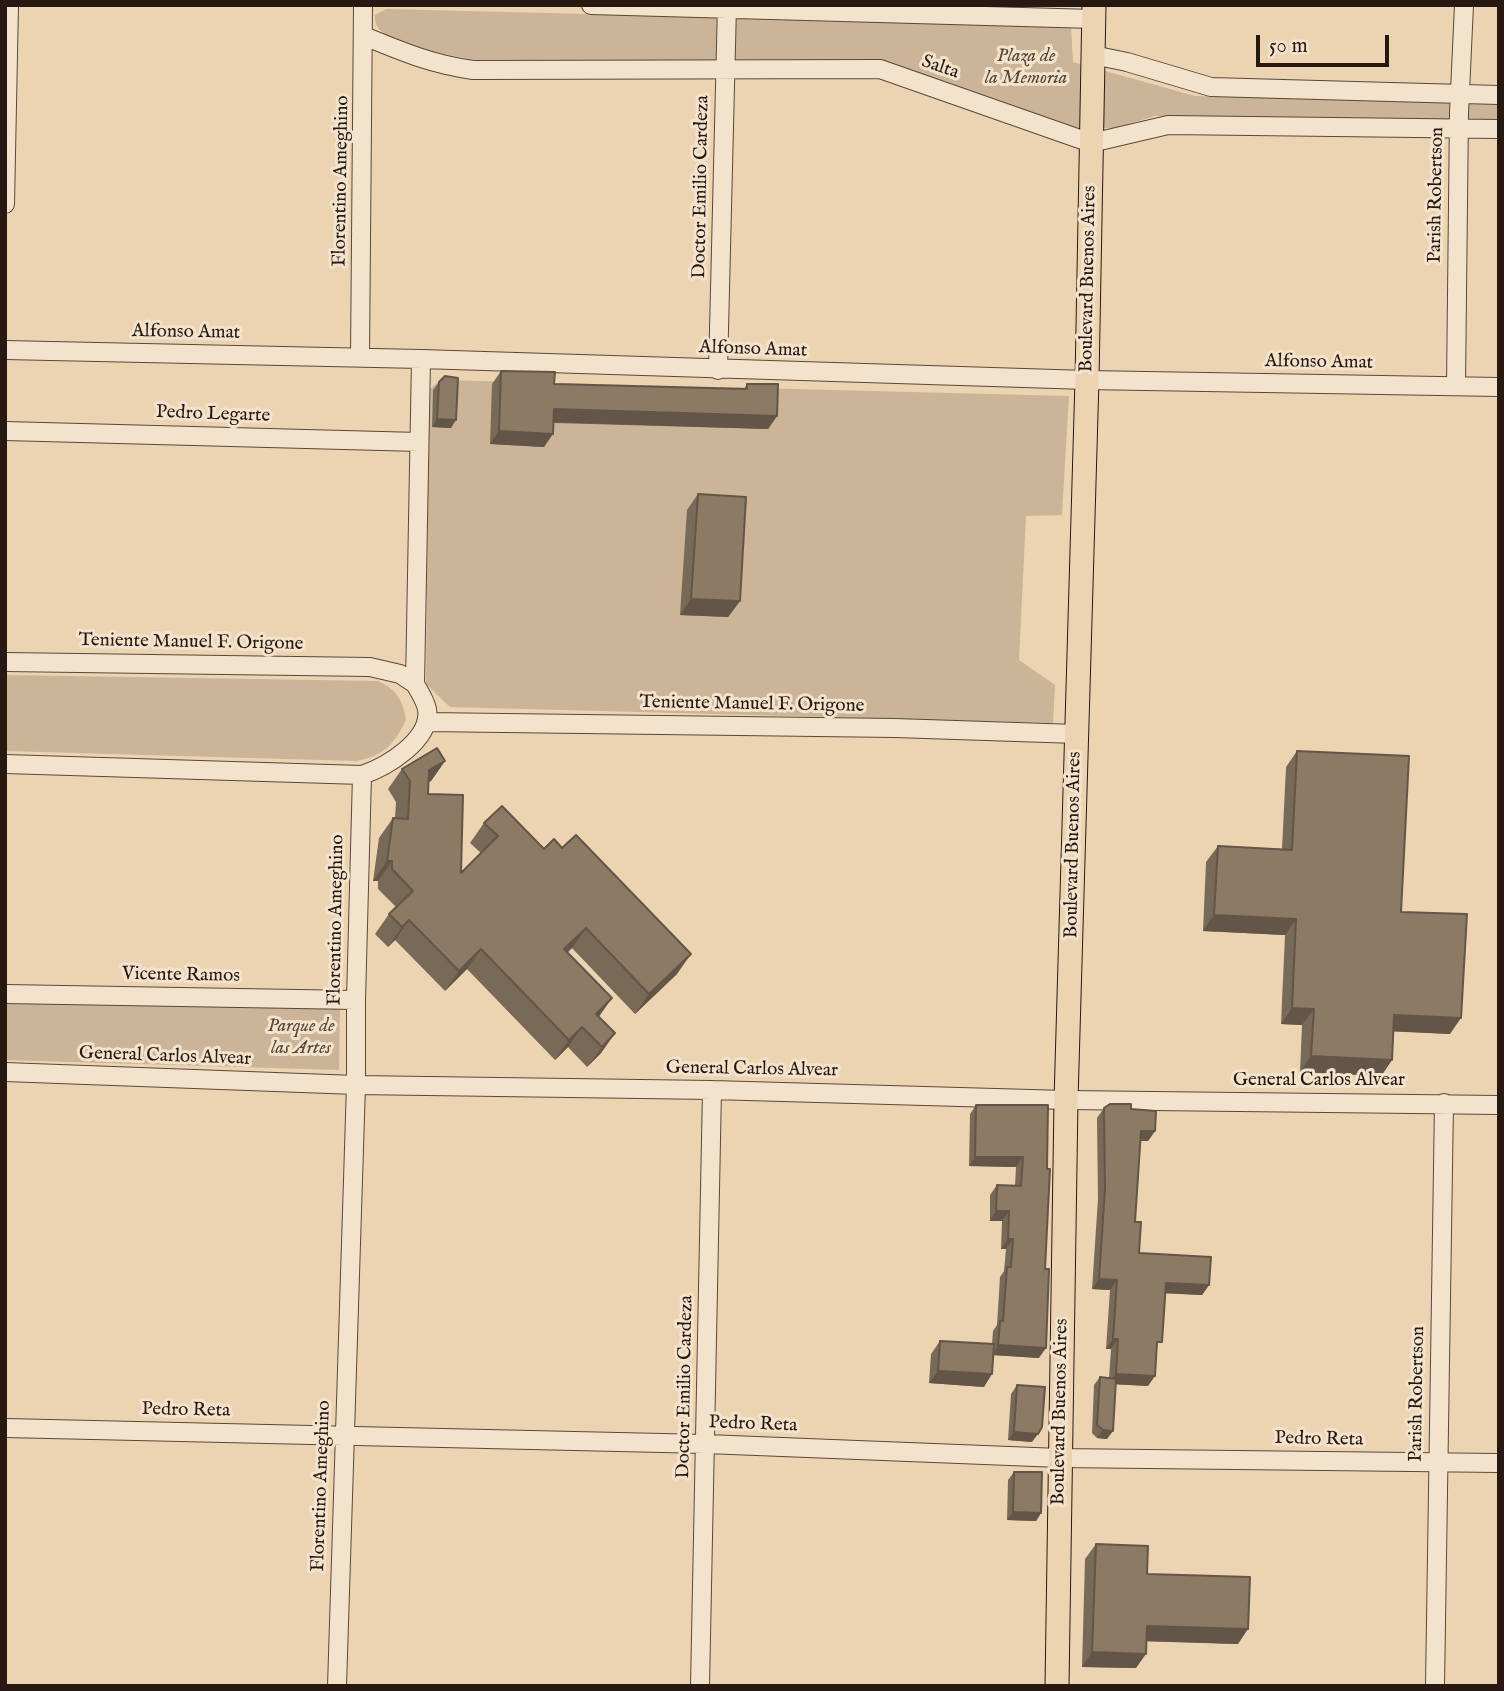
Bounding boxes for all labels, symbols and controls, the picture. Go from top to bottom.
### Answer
scale bar [1259,21,1392,65]
text: 50 m [1269,33,1308,60]
park label: Plaza de la Memoria [985,46,1067,90]
street label: Salta [918,51,962,85]
street label: Florentino Ameghino [329,95,355,267]
street label: Doctor Emilio Cardeza [689,95,715,279]
street label: Parish Robertson [1424,127,1450,263]
street label: Boulevard Buenos Aires [1076,185,1102,373]
street label: Alfonso Amat [132,321,240,345]
street label: Alfonso Amat [698,337,808,363]
street label: Alfonso Amat [1265,351,1373,375]
street label: Pedro Legarte [156,402,270,428]
street label: Teniente Manuel F. Origone [78,630,304,656]
street label: Teniente Manuel F. Origone [639,692,865,718]
street label: Boulevard Buenos Aires [1061,751,1087,939]
street label: Florentino Ameghino [324,834,350,1006]
street label: Vicente Ramos [122,964,240,988]
park label: Parque de las Artes [267,1016,335,1060]
street label: General Carlos Alvear [79,1043,251,1071]
street label: General Carlos Alvear [666,1057,838,1083]
street label: General Carlos Alvear [1233,1070,1405,1092]
street label: Doctor Emilio Cardeza [673,1295,699,1479]
street label: Boulevard Buenos Aires [1048,1318,1074,1506]
street label: Parish Robertson [1405,1326,1431,1462]
street label: Pedro Reta [141,1399,231,1423]
street label: Florentino Ameghino [308,1400,336,1572]
street label: Pedro Reta [708,1412,798,1438]
street label: Pedro Reta [1274,1428,1364,1452]

